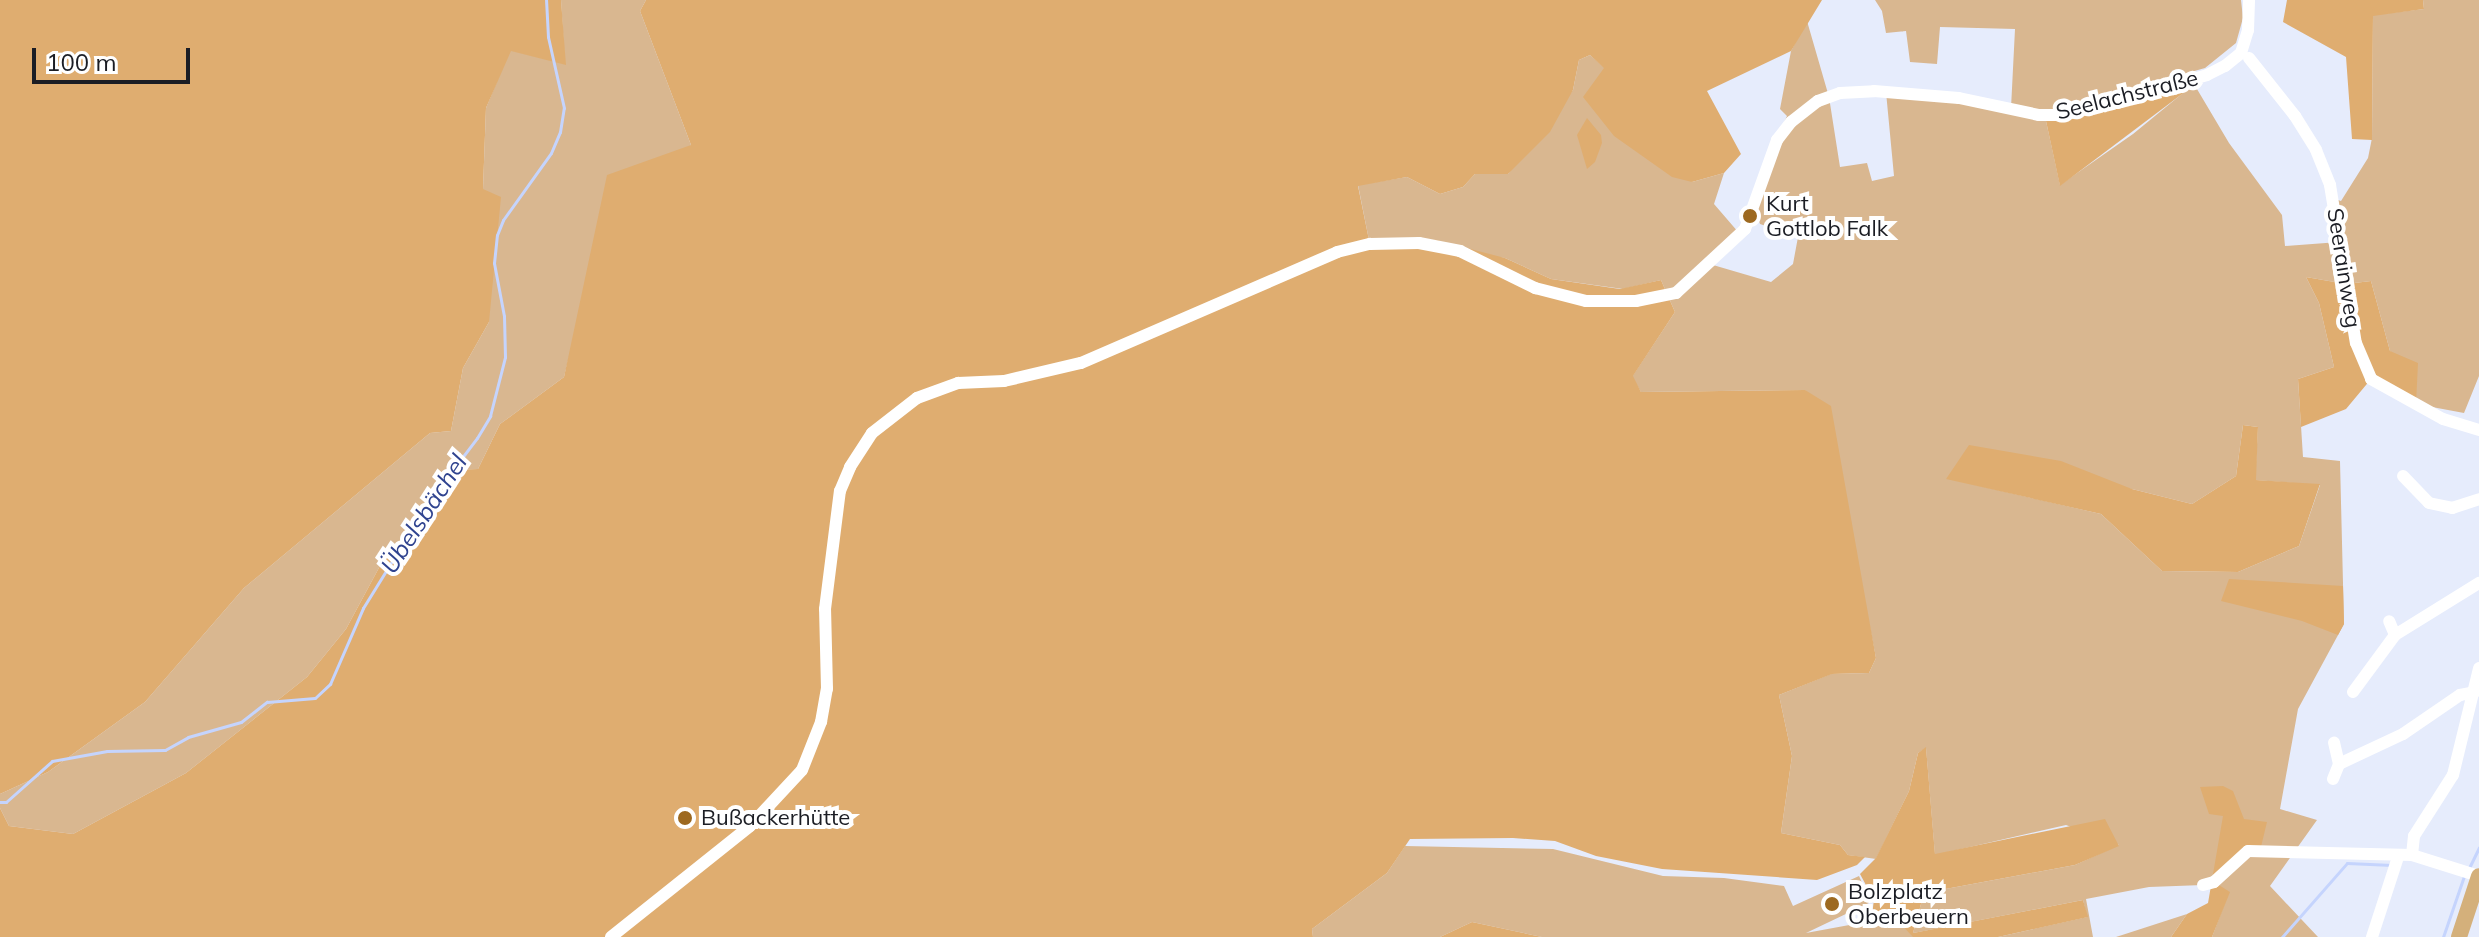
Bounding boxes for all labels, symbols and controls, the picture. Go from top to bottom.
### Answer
scale bar [36,32,194,82]
text: 100 m [46,47,117,77]
street label: Seelachstraße [2053,65,2201,125]
place label: Kurt Gottlob Falk [1766,190,1888,242]
street label: Seerainweg [2322,206,2366,330]
marker: Kurt Gottlob Falk [1741,207,1759,225]
water label: Übelsbächel [375,449,473,579]
place label: Bußackerhütte [701,805,850,831]
marker: Bußackerhütte [676,809,694,827]
place label: Bolzplatz Oberbeuern [1848,878,1969,930]
marker: Bolzplatz Oberbeuern [1823,895,1841,913]

